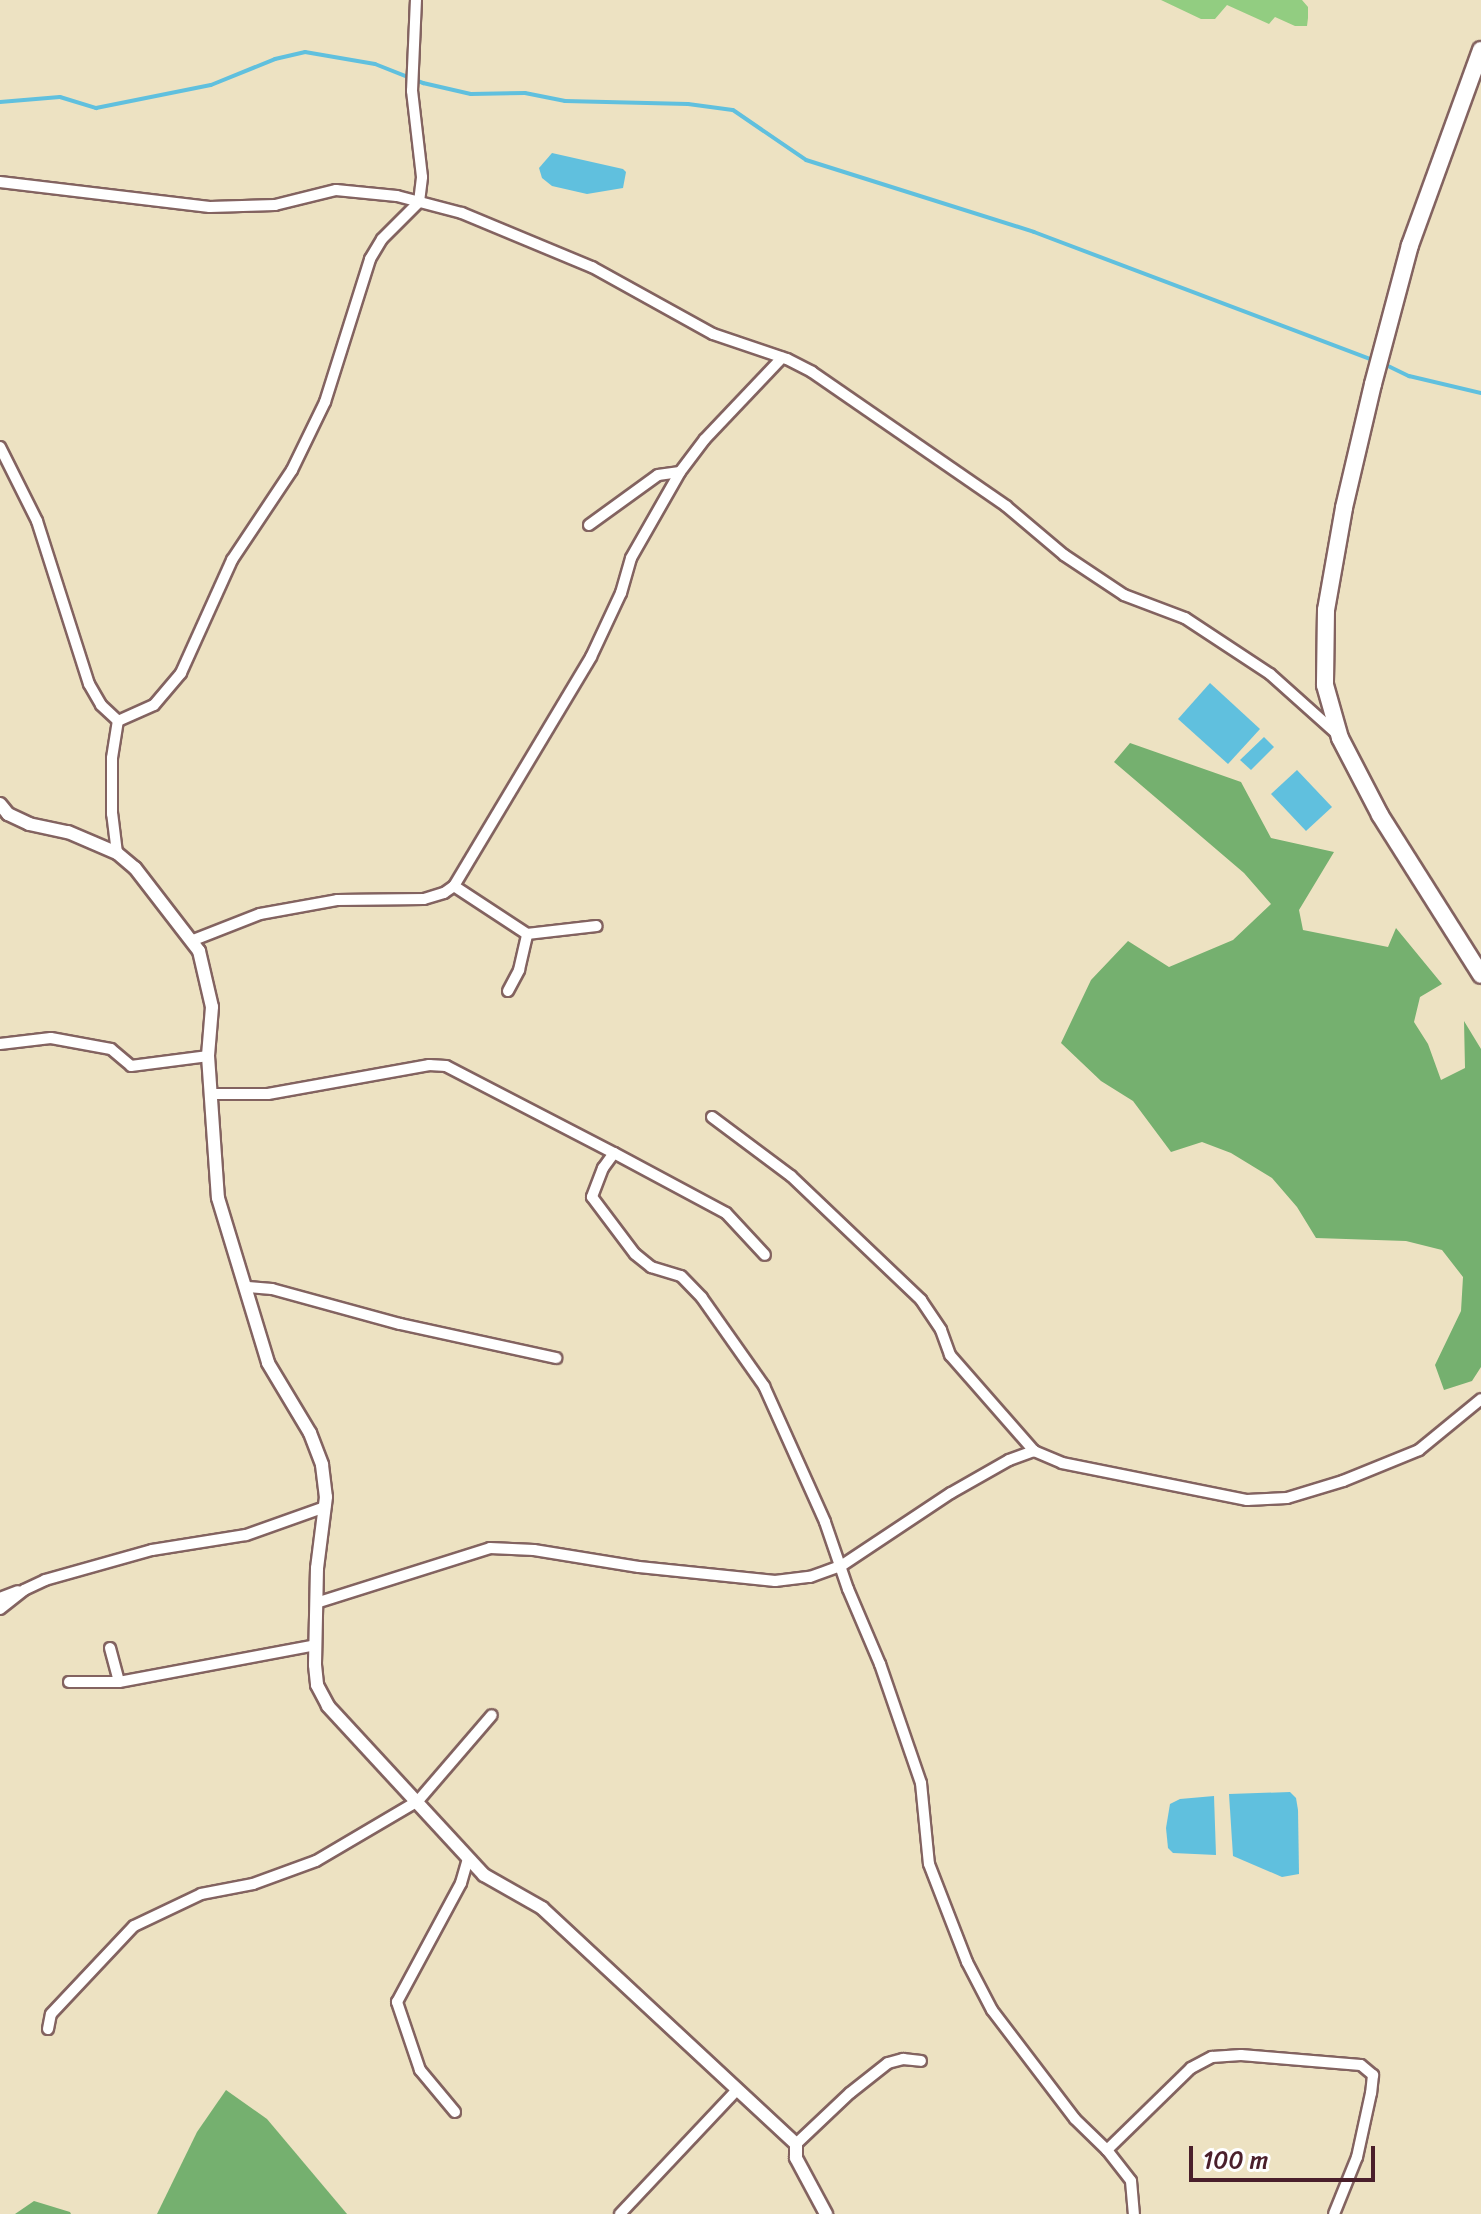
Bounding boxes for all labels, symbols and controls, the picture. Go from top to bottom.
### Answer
scale bar [1193,2130,1379,2180]
text: 100 m [1203,2139,1268,2181]

